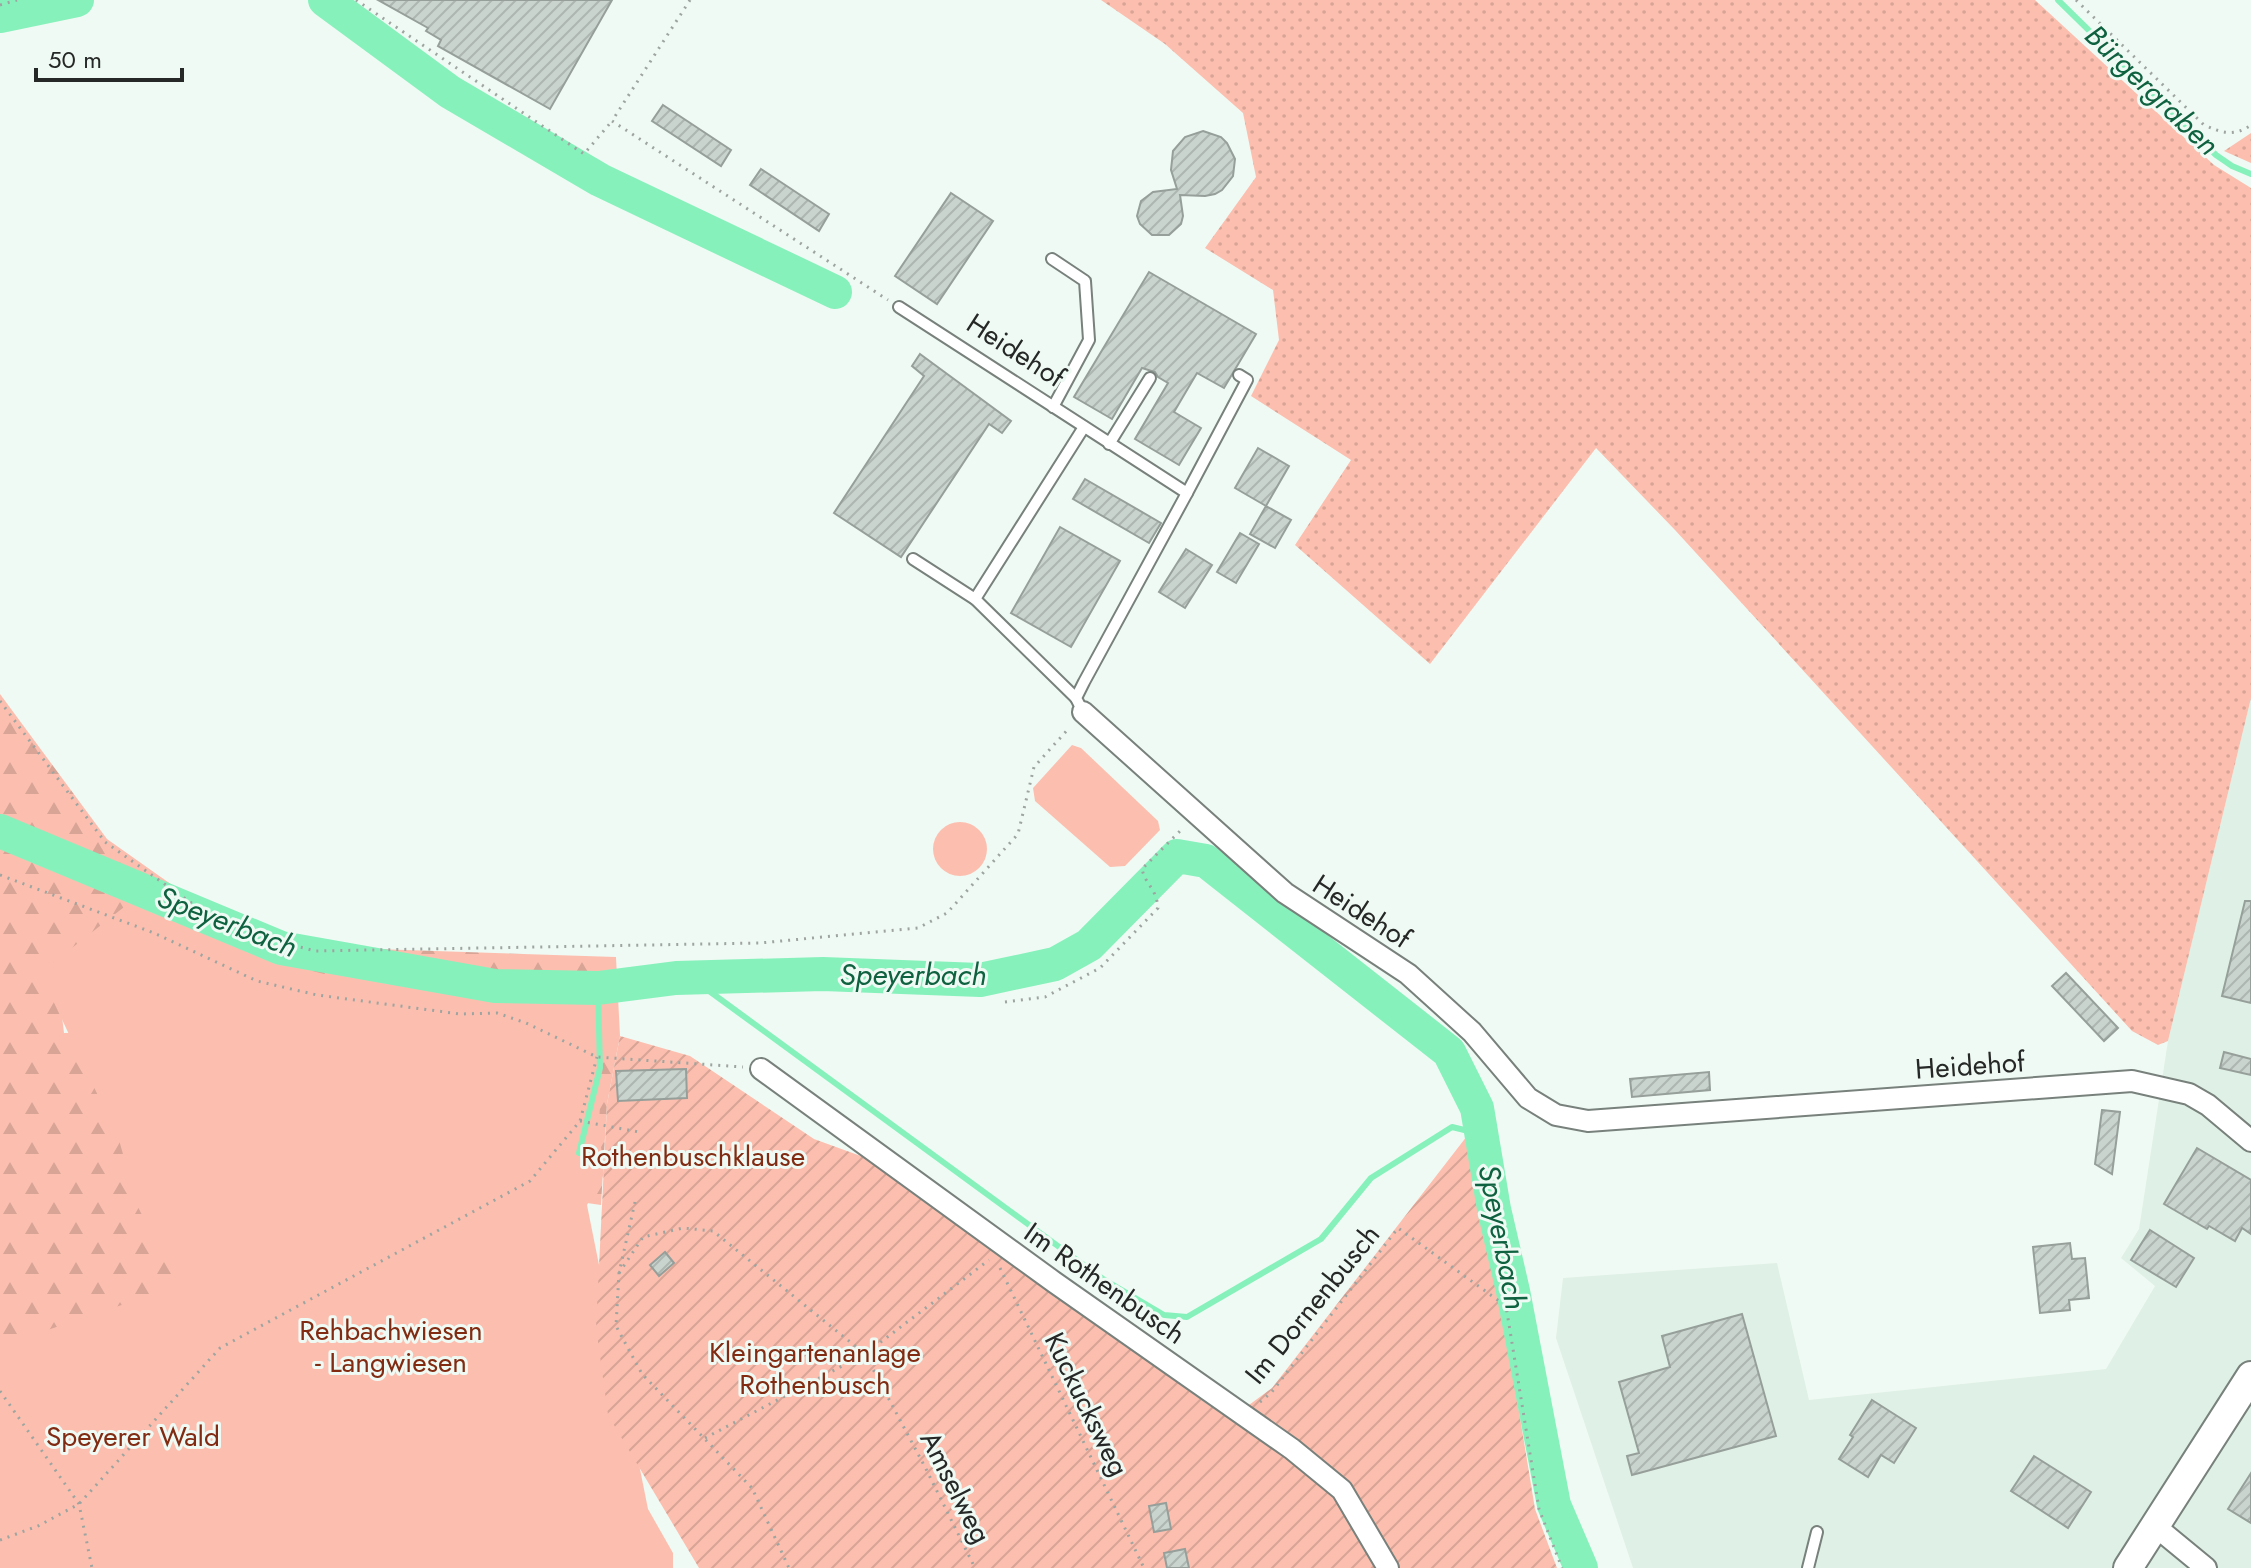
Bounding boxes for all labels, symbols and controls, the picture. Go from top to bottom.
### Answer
water label: Bürgergraben [2075,14,2229,165]
scale bar [36,32,182,82]
text: 50 m [48,42,102,77]
street label: Heidehof [958,303,1074,398]
street label: Heidehof [1304,864,1420,959]
water label: Speyerbach [151,875,303,968]
water label: Speyerbach [840,953,986,996]
street label: Heidehof [1914,1041,2027,1090]
park label: Rothenbuschklause [581,1136,805,1177]
water label: Speyerbach [1467,1161,1538,1313]
street label: Im Rothenbusch [1016,1213,1194,1354]
street label: Im Dornenbusch [1235,1216,1390,1393]
park label: Rehbachwiesen - Langwiesen [299,1310,483,1383]
street label: Kuckucksweg [1034,1325,1139,1483]
park label: Kleingartenanlage Rothenbusch [709,1332,921,1405]
park label: Speyerer Wald [46,1416,220,1457]
street label: Amselweg [910,1424,1001,1551]

